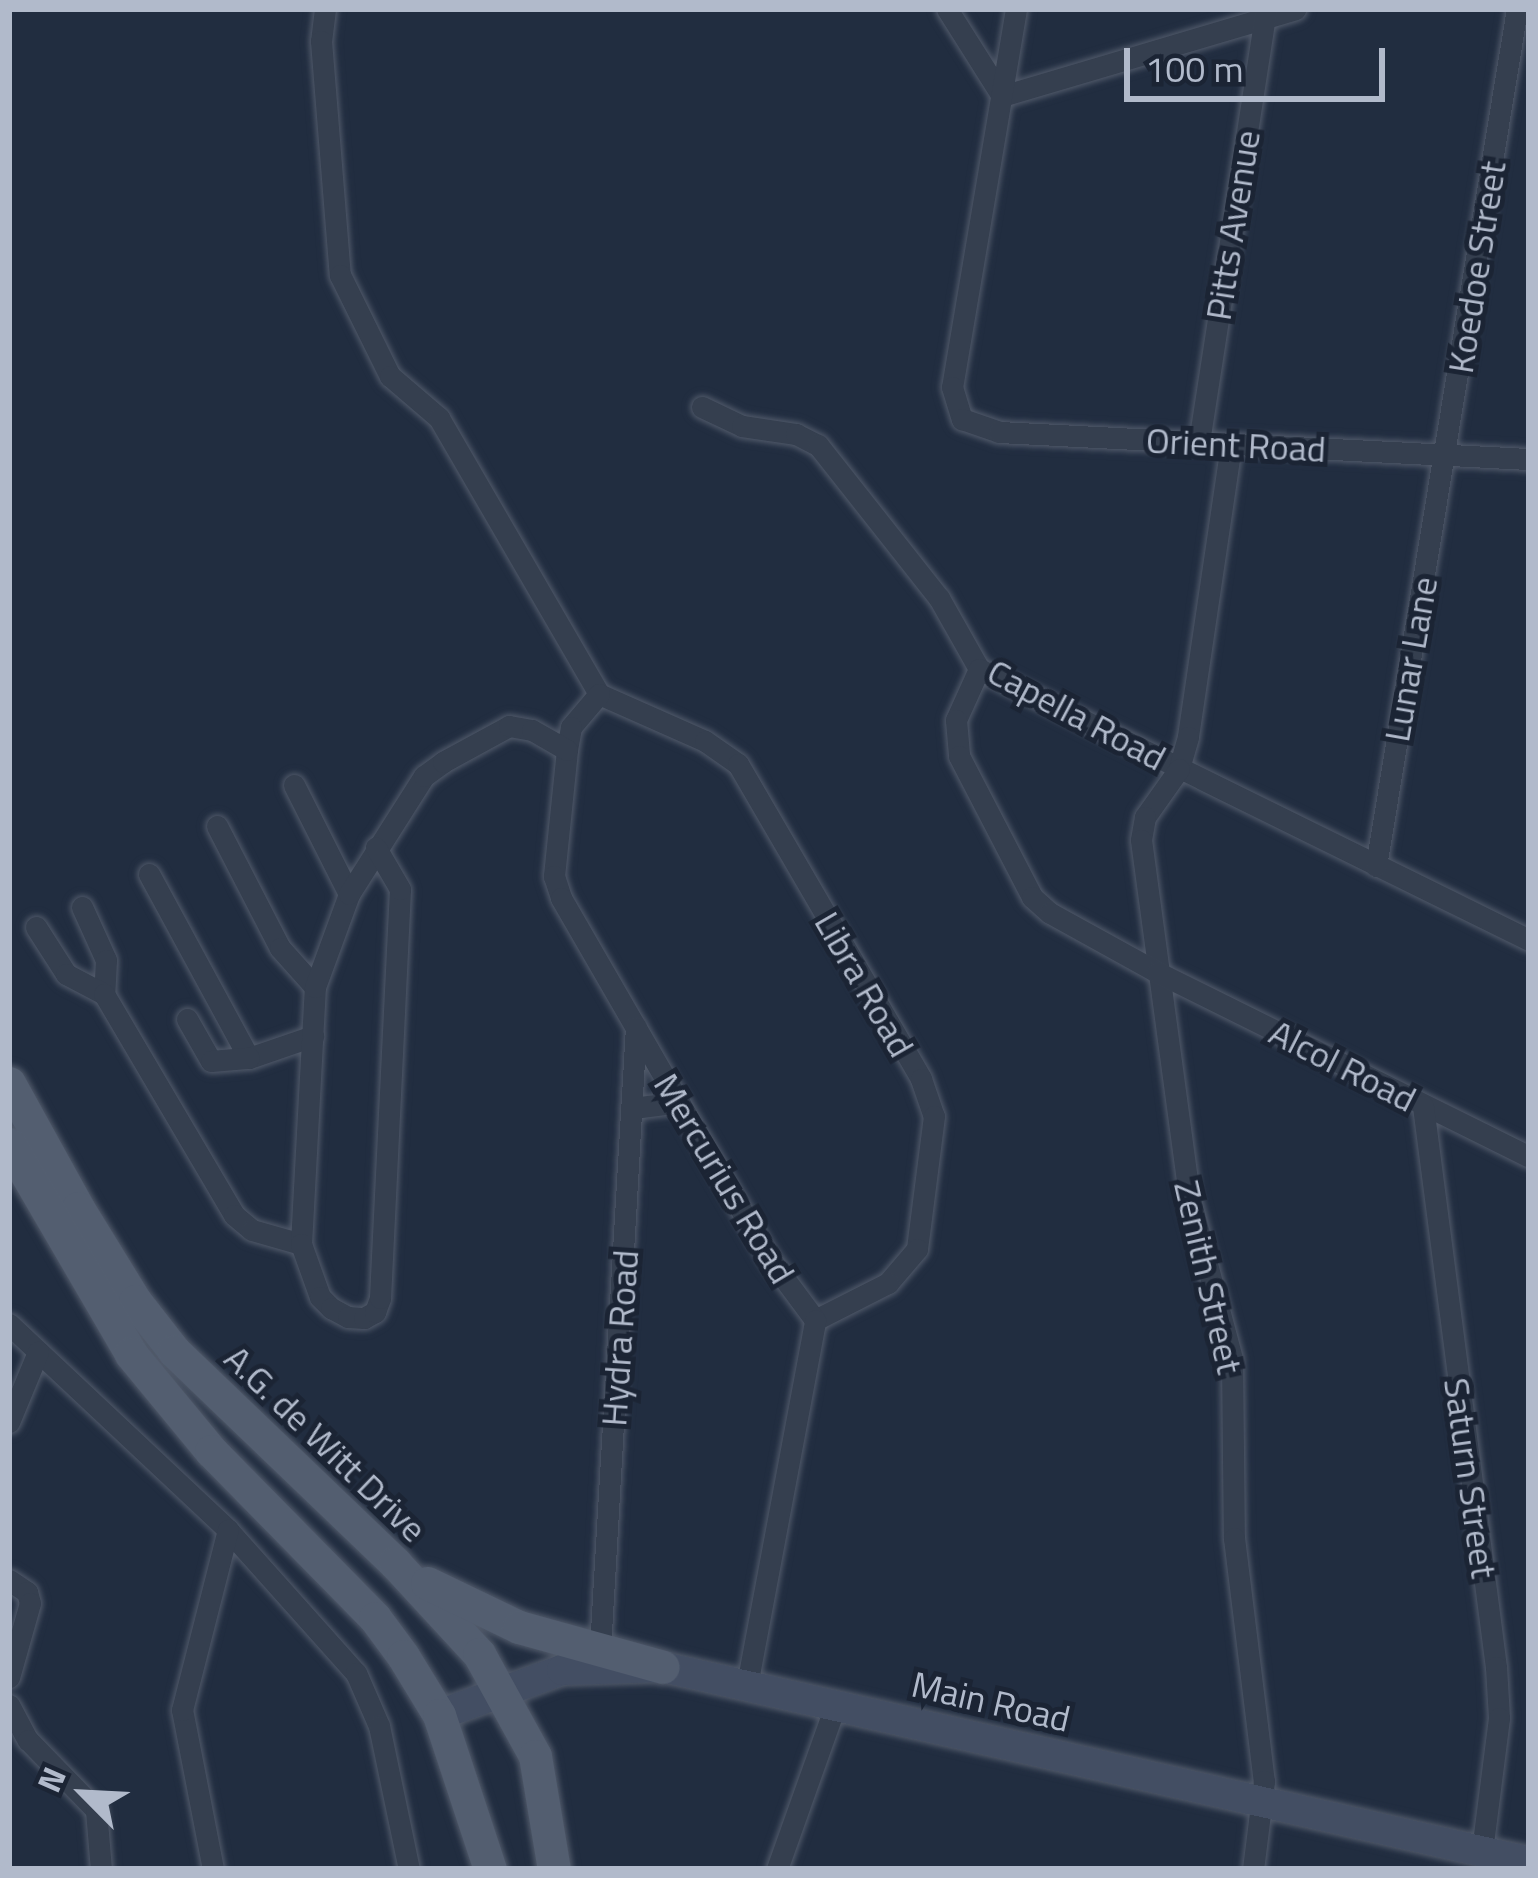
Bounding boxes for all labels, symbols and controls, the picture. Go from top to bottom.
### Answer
scale bar [1130,24,1391,98]
text: 100 m [1145,41,1244,96]
street label: Pitts Avenue [1196,127,1268,323]
street label: Koedoe Street [1438,158,1514,376]
street label: Orient Road [1145,418,1327,470]
street label: Lunar Lane [1374,573,1446,745]
street label: Capella Road [981,649,1173,779]
street label: Libra Road [806,904,924,1064]
street label: Alcol Road [1263,1010,1423,1120]
street label: Mercurius Road [645,1065,805,1291]
street label: Zenith Street [1166,1176,1252,1378]
street label: Hydra Road [591,1248,647,1428]
street label: A.G. de Witt Drive [216,1336,436,1550]
street label: Saturn Street [1436,1375,1506,1581]
street label: Main Road [908,1662,1074,1740]
north arrow [24,1734,144,1854]
text: N [24,1759,79,1800]

